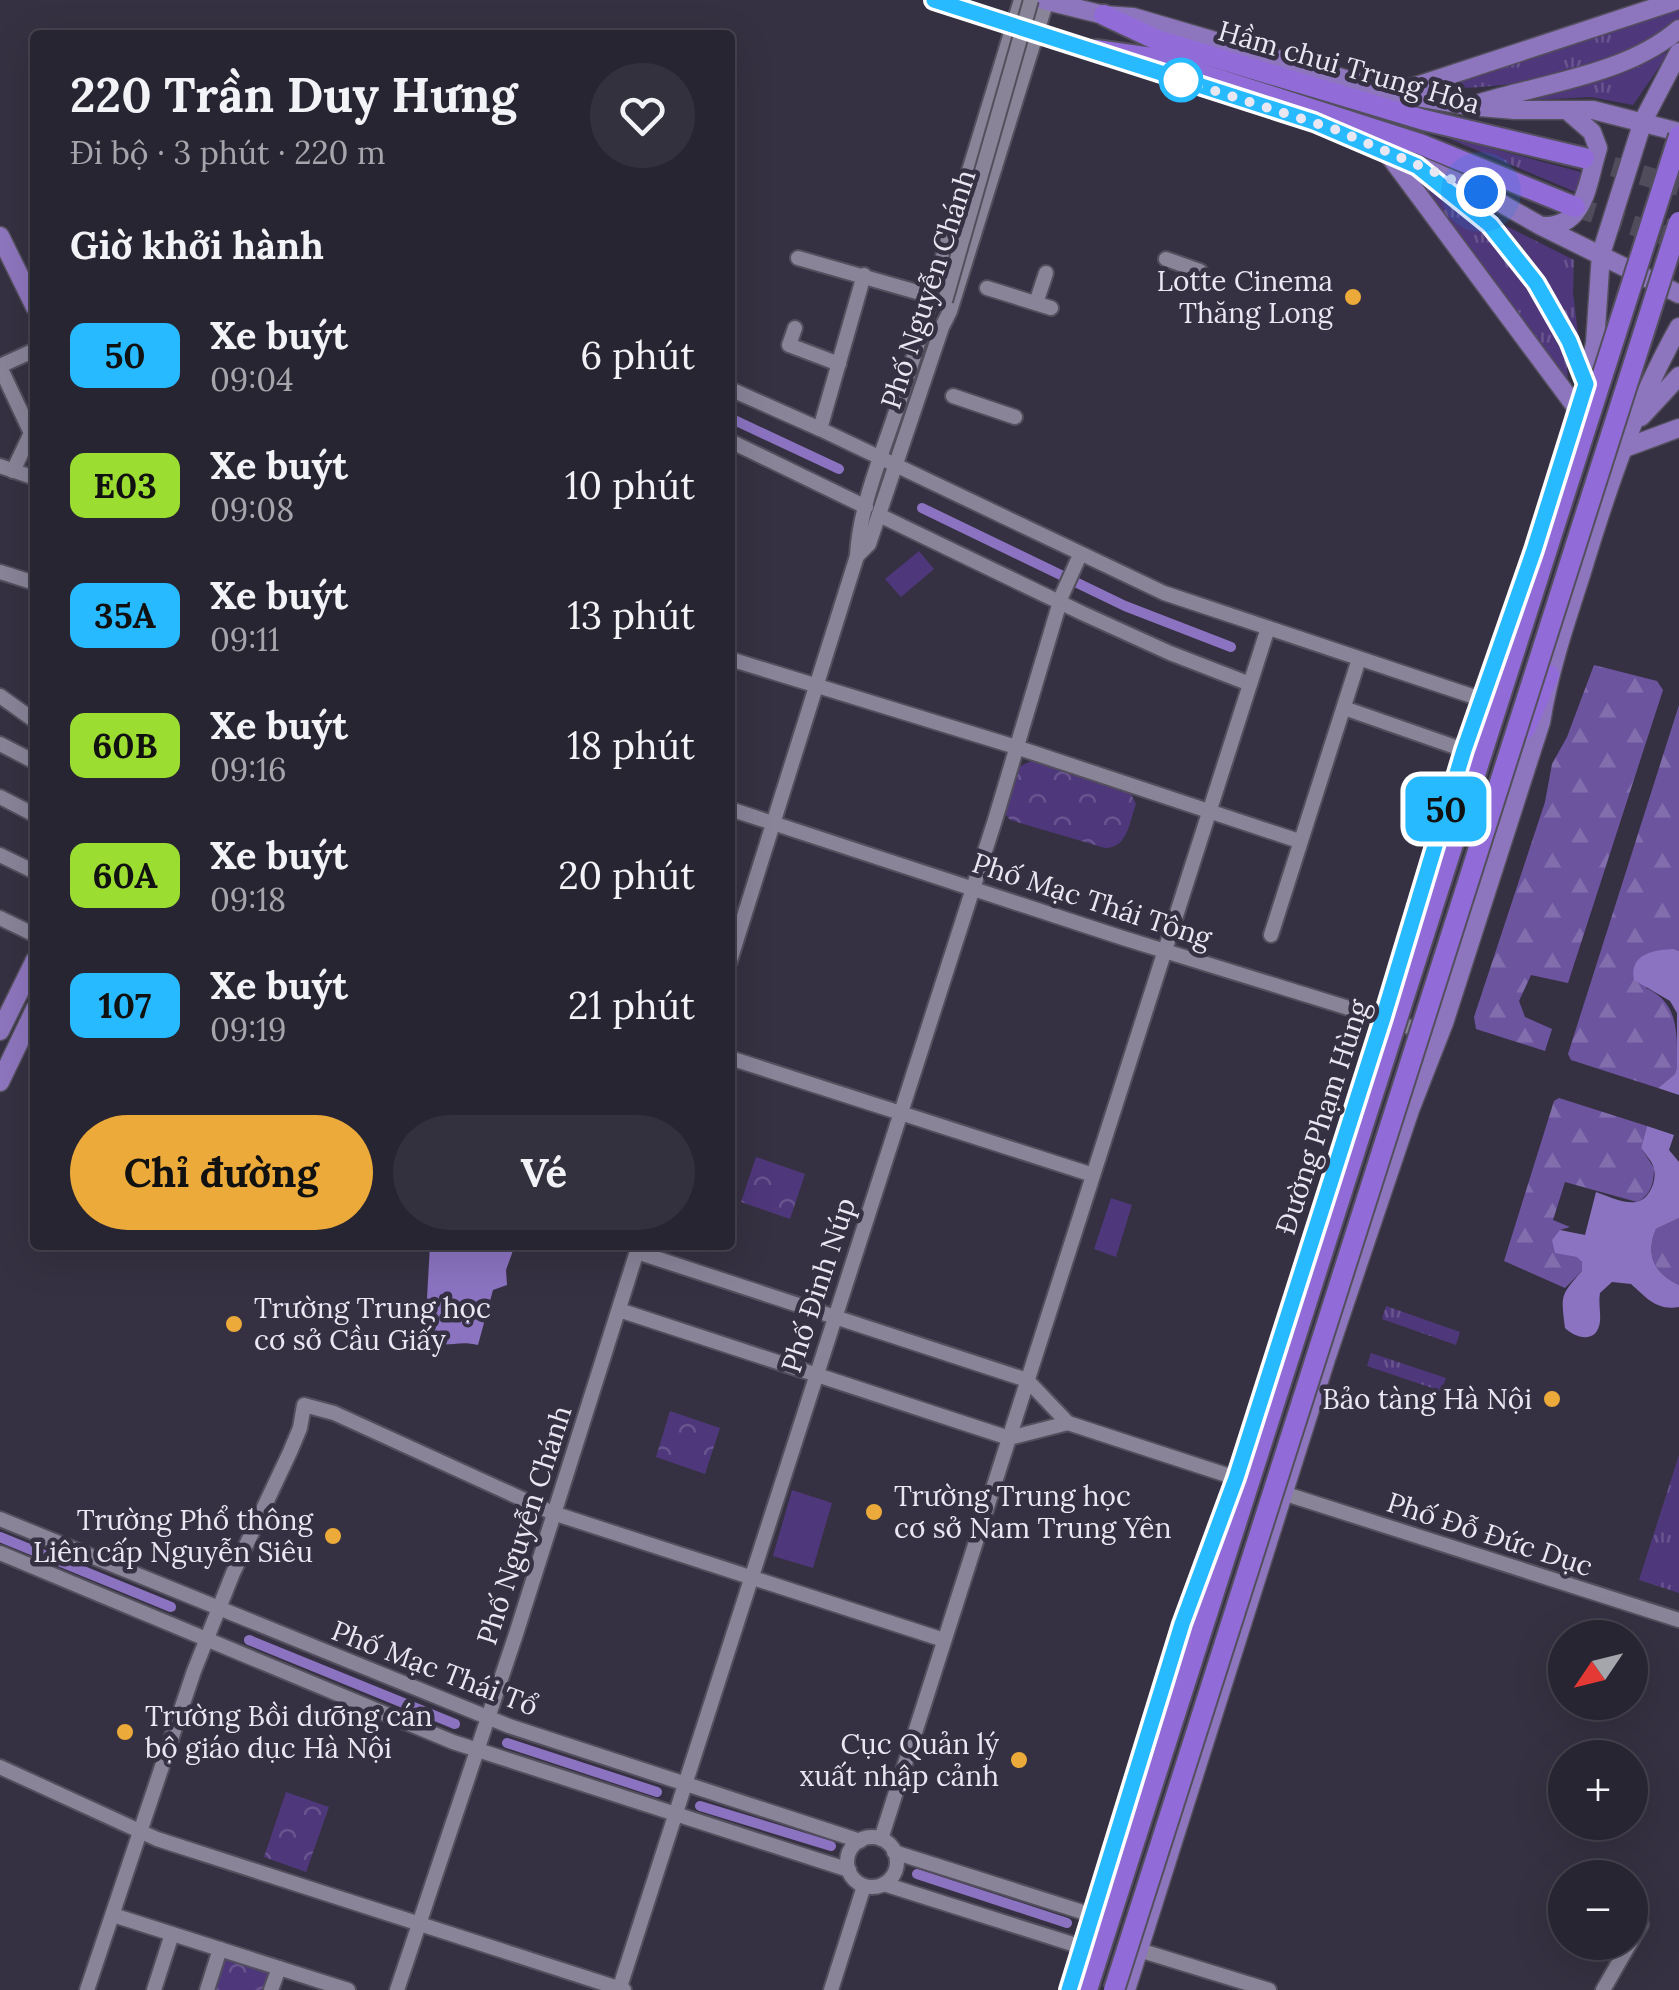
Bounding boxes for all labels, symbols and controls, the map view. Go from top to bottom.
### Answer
street label: Hầm chui Trung Hòa [1214,12,1484,122]
unlabelled marker [1160,59,1202,101]
button: heart [590,63,695,168]
text: 220 Trần Duy Hưng [70,64,517,125]
text: Đi bộ · 3 phút · 220 m [70,132,386,173]
street label: Phố Nguyễn Chánh [872,165,984,413]
your location [1456,167,1506,217]
text: Giờ khởi hành [70,221,324,269]
place label: Lotte Cinema Thăng Long [1157,263,1334,331]
marker: Lotte Cinema Thăng Long [1342,286,1364,308]
text: Xe buýt [210,311,348,359]
text: 6 phút [580,331,695,379]
text: 50 [104,333,146,378]
text: 09:04 [210,359,294,400]
text: Xe buýt [210,441,348,489]
text: 10 phút [565,461,695,509]
text: E03 [93,463,157,508]
text: 09:08 [210,489,294,530]
text: Xe buýt [210,571,348,619]
text: 13 phút [567,591,695,639]
text: 35A [94,593,156,638]
text: 09:11 [210,619,280,660]
text: Xe buýt [210,701,348,749]
text: 18 phút [567,721,695,769]
text: 60B [92,723,158,768]
text: 09:16 [210,749,287,790]
line badge: 50 [1401,776,1491,842]
text: 50 [1425,787,1467,832]
text: Xe buýt [210,831,348,879]
street label: Phố Mạc Thái Tông [968,844,1217,956]
text: 20 phút [558,851,695,899]
text: 60A [92,853,158,898]
text: 09:18 [210,879,286,920]
text: Xe buýt [210,961,348,1009]
text: 21 phút [568,981,695,1029]
text: 107 [99,983,151,1028]
street label: Đường Phạm Hùng [1267,995,1377,1239]
text: 09:19 [210,1009,287,1050]
button: Chỉ đường [70,1115,373,1230]
button: Vé [393,1115,695,1230]
street label: Phố Đinh Núp [773,1193,863,1377]
place label: Trường Trung học cơ sở Cầu Giấy [254,1290,491,1358]
marker: Trường Trung học cơ sở Cầu Giấy [223,1313,245,1335]
place label: Bảo tàng Hà Nội [1322,1381,1532,1417]
marker: Bảo tàng Hà Nội [1541,1388,1563,1410]
street label: Phố Nguyễn Chánh [468,1401,580,1649]
place label: Trường Trung học cơ sở Nam Trung Yên [894,1478,1172,1546]
street label: Phố Đỗ Đức Dục [1383,1484,1597,1584]
marker: Trường Trung học cơ sở Nam Trung Yên [863,1501,885,1523]
place label: Trường Phổ thông Liên cấp Nguyễn Siêu [33,1502,314,1570]
marker: Trường Phổ thông Liên cấp Nguyễn Siêu [322,1525,344,1547]
street label: Phố Mạc Thái Tổ [327,1612,543,1724]
north arrow [1548,1620,1648,1720]
map controls [1548,1620,1648,1960]
place label: Trường Bồi dưỡng cán bộ giáo dục Hà Nội [145,1698,433,1766]
marker: Trường Bồi dưỡng cán bộ giáo dục Hà Nội [114,1721,136,1743]
place label: Cục Quản lý xuất nhập cảnh [799,1726,999,1794]
button: + [1548,1740,1648,1840]
marker: Cục Quản lý xuất nhập cảnh [1008,1749,1030,1771]
button: − [1548,1860,1648,1960]

